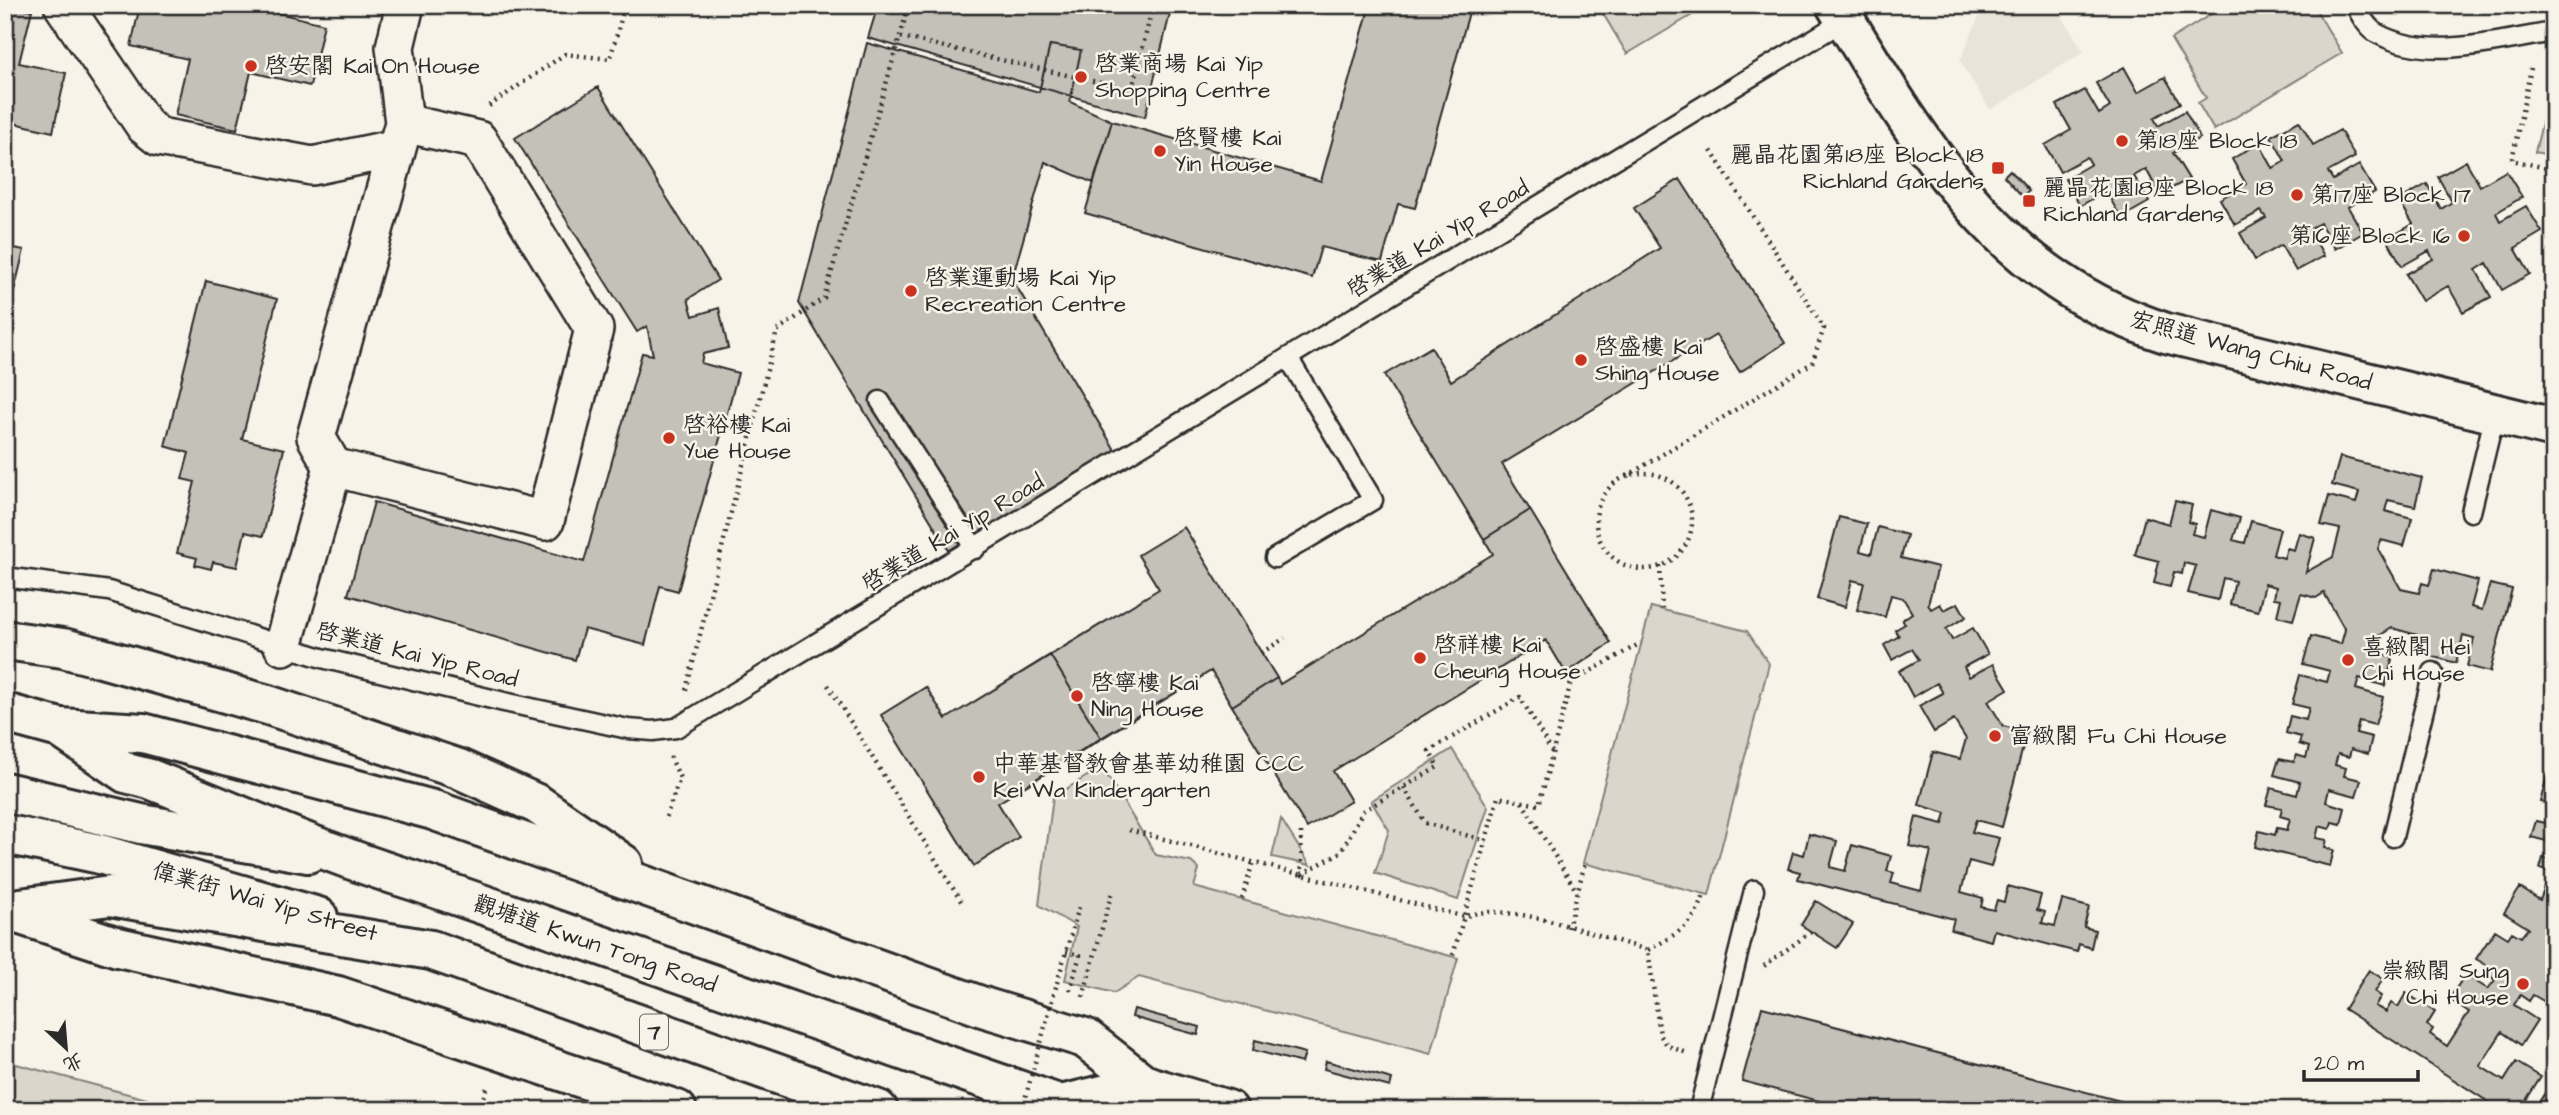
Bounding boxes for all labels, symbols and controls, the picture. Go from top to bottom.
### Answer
place label: 啓業商場 Kai Yip Shopping Centre [1095,48,1270,107]
place label: 啓安閣 Kai On House [265,50,480,82]
marker: 啓安閣 Kai On House [243,58,259,74]
marker: 啓業商場 Kai Yip Shopping Centre [1073,69,1089,85]
place label: 啓賢樓 Kai Yin House [1174,122,1282,180]
place label: 第18座 Block 18 [2136,125,2298,157]
marker: 第18座 Block 18 [2114,133,2130,149]
place label: 麗晶花園第18座 Block 18 Richland Gardens [1730,139,1984,197]
marker: 啓賢樓 Kai Yin House [1152,143,1168,159]
marker: 麗晶花園第18座 Block 18 Richland Gardens [1990,160,2006,176]
street label: 啓業道 Kai Yip Road [1341,172,1535,306]
place label: 麗晶花園18座 Block 18 Richland Gardens [2043,172,2274,230]
place label: 第17座 Block 17 [2311,179,2471,211]
marker: 第17座 Block 17 [2289,187,2305,203]
marker: 麗晶花園18座 Block 18 Richland Gardens [2021,193,2037,209]
place label: 第16座 Block 16 [2289,220,2450,252]
marker: 第16座 Block 16 [2456,228,2472,244]
place label: 啓業運動場 Kai Yip Recreation Centre [925,262,1126,320]
marker: 啓業運動場 Kai Yip Recreation Centre [903,283,919,299]
street label: 宏照道 Wang Chiu Road [2126,303,2376,400]
place label: 啓盛樓 Kai Shing House [1595,331,1720,390]
marker: 啓盛樓 Kai Shing House [1573,352,1589,368]
place label: 啓裕樓 Kai Yue House [683,409,791,467]
marker: 啓裕樓 Kai Yue House [661,430,677,446]
street label: 啓業道 Kai Yip Road [856,466,1050,600]
street label: 啓業道 Kai Yip Road [313,614,522,696]
place label: 啓祥樓 Kai Cheung House [1434,629,1581,688]
place label: 喜緻閣 Hei Chi House [2362,631,2471,689]
marker: 啓祥樓 Kai Cheung House [1412,650,1428,666]
marker: 喜緻閣 Hei Chi House [2340,652,2356,668]
place label: 啓寧樓 Kai Ning House [1091,667,1204,726]
marker: 啓寧樓 Kai Ning House [1069,688,1085,704]
place label: 富緻閣 Fu Chi House [2009,720,2227,752]
marker: 富緻閣 Fu Chi House [1987,728,2003,744]
place label: 中華基督教會基華幼稚園 CCC Kei Wa Kindergarten [993,748,1304,807]
marker: 中華基督教會基華幼稚園 CCC Kei Wa Kindergarten [971,769,987,785]
street label: 偉業街 Wai Yip Street [149,855,382,950]
street label: 觀塘道 Kwun Tong Road [469,887,721,1002]
place label: 崇緻閣 Sung Chi House [2381,955,2509,1013]
marker: 崇緻閣 Sung Chi House [2515,976,2531,992]
north arrow [32,1014,102,1084]
road number: 7 [640,1014,668,1050]
scale bar [2304,1038,2417,1082]
text: 北 [58,1046,87,1078]
text: 20 m [2314,1049,2365,1078]

